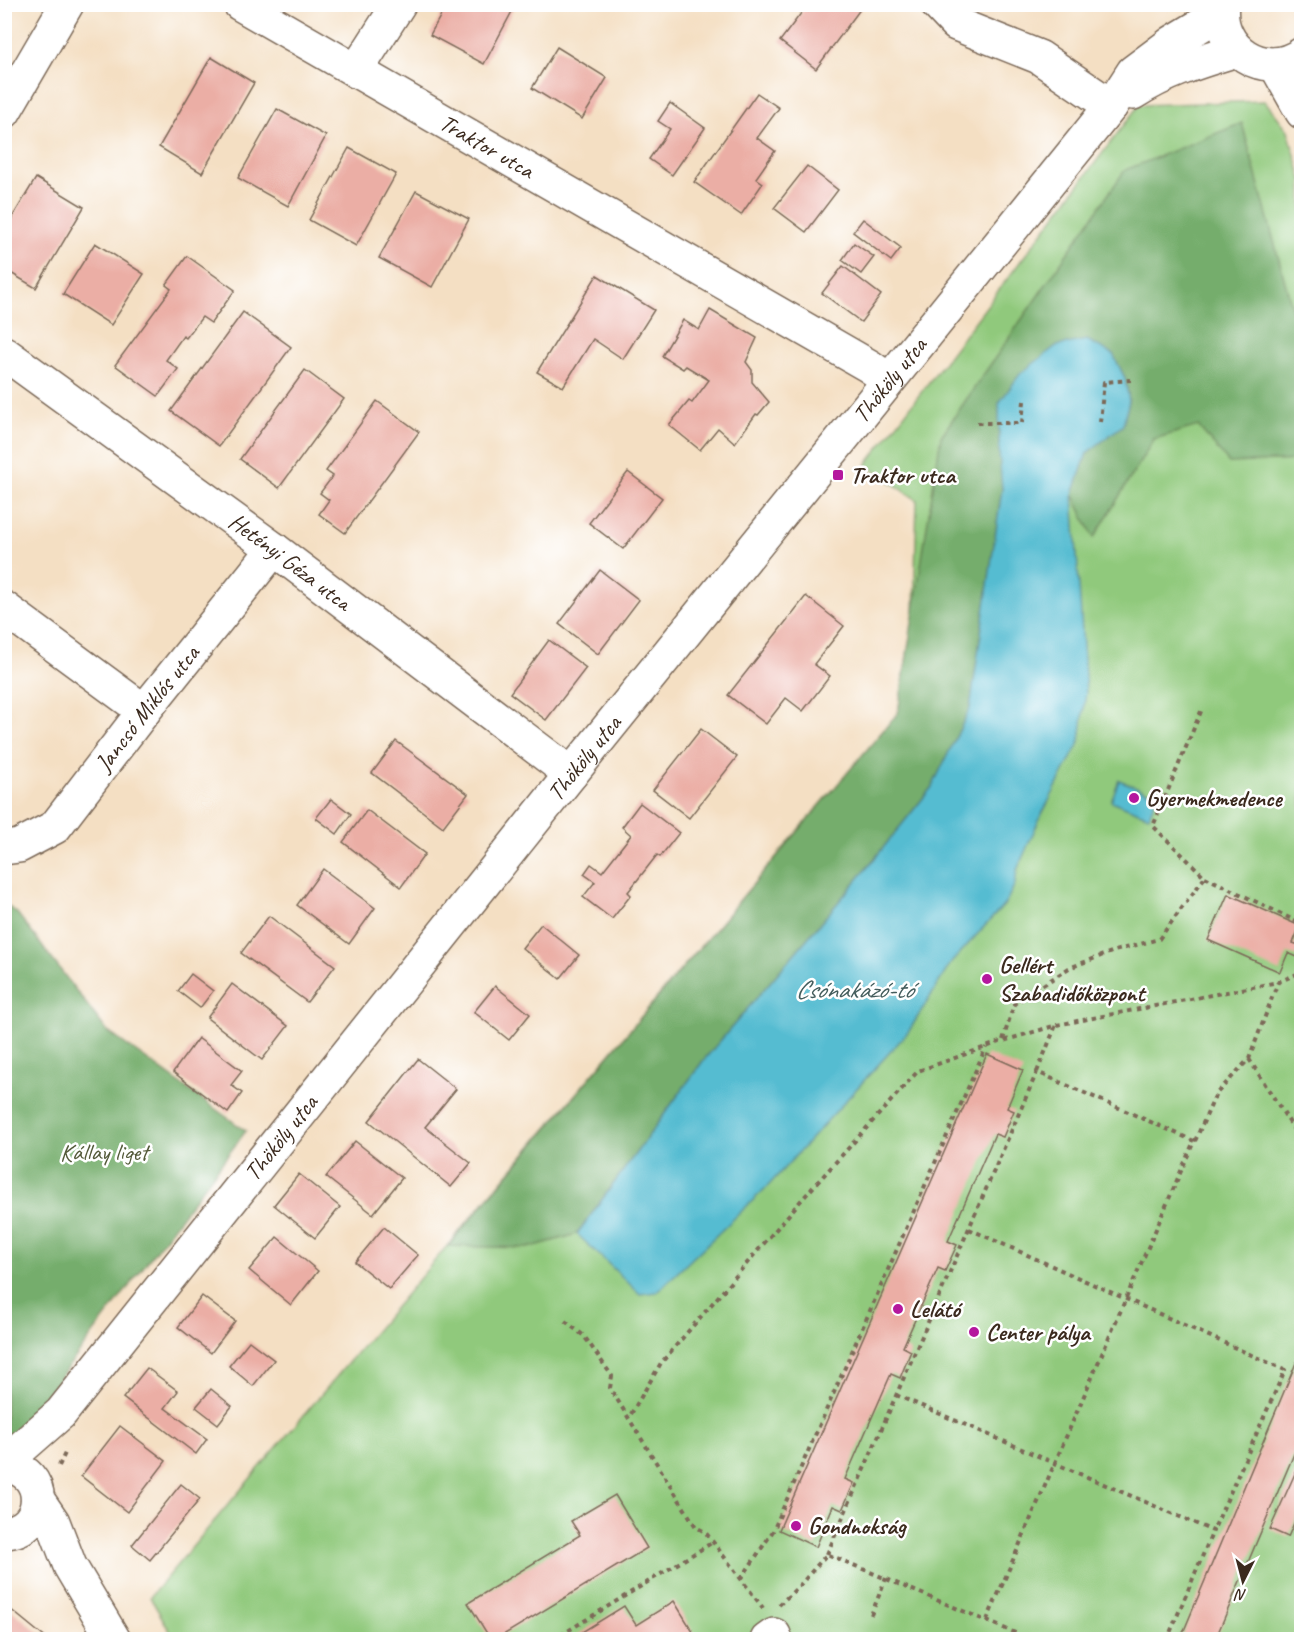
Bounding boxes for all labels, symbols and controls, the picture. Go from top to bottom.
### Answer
street label: Traktor utca [434,107,541,186]
street label: Thököly utca [846,330,934,429]
place label: Traktor utca [850,460,957,490]
marker: Traktor utca [831,468,845,482]
street label: Hetényi Géza utca [223,506,359,618]
street label: Jancsó Miklós utca [88,638,207,778]
street label: Thököly utca [540,708,628,807]
place label: Gyermekmedence [1146,783,1284,813]
marker: Gyermekmedence [1127,791,1141,805]
place label: Gellért Szabadidőközpont [999,950,1147,1008]
marker: Gellért Szabadidőközpont [980,972,994,986]
water label: Csónakázó-tó [795,973,920,1006]
street label: Thököly utca [237,1088,325,1187]
park label: Kállay liget [60,1137,151,1167]
place label: Lelátó [910,1294,963,1324]
marker: Lelátó [891,1302,905,1316]
place label: Center pálya [986,1317,1092,1347]
marker: Center pálya [967,1325,981,1339]
place label: Gondnokság [808,1511,908,1541]
marker: Gondnokság [789,1519,803,1533]
north arrow [1213,1551,1273,1611]
text: N [1232,1584,1248,1605]

